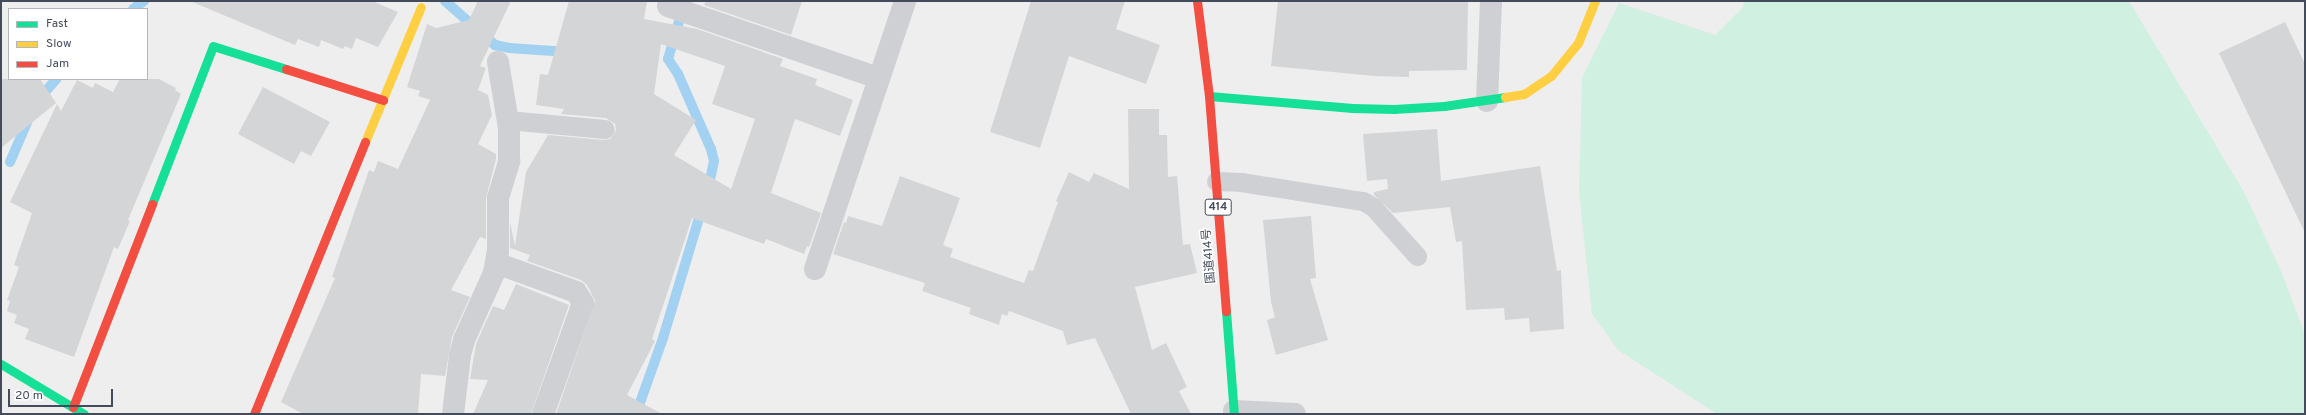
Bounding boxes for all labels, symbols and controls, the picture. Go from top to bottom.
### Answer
legend [8,8,148,80]
text: Fast [46,16,68,32]
text: Slow [46,36,72,52]
text: Jam [46,56,69,72]
road number: 414 [1204,198,1232,216]
street label: 国道414号 [1200,228,1220,284]
scale bar [10,381,115,407]
text: 20 m [15,388,43,404]

